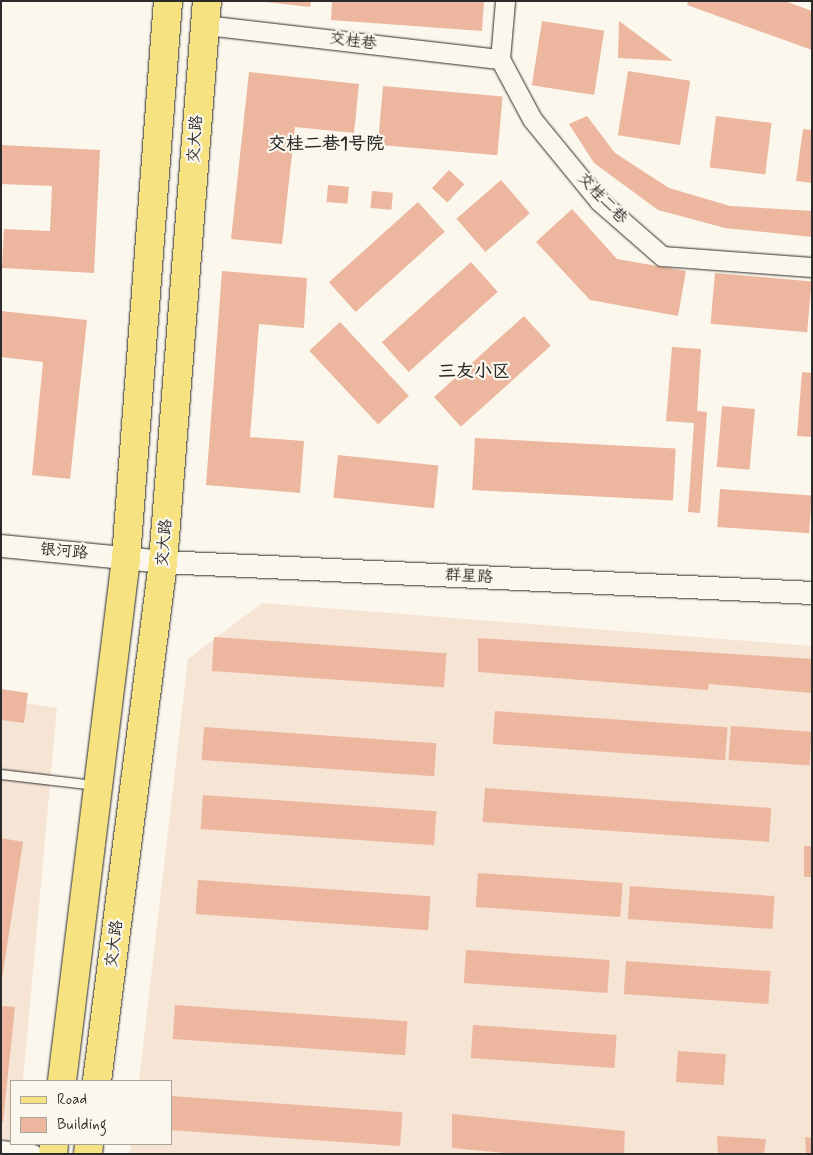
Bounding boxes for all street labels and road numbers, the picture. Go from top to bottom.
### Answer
street label: 交桂巷 [328,30,378,54]
street label: 交大路 [185,114,207,164]
street label: 交桂二巷 [573,169,631,229]
street label: 交大路 [153,518,177,568]
street label: 银河路 [39,540,89,564]
street label: 群星路 [445,566,493,588]
street label: 交大路 [103,919,127,969]

